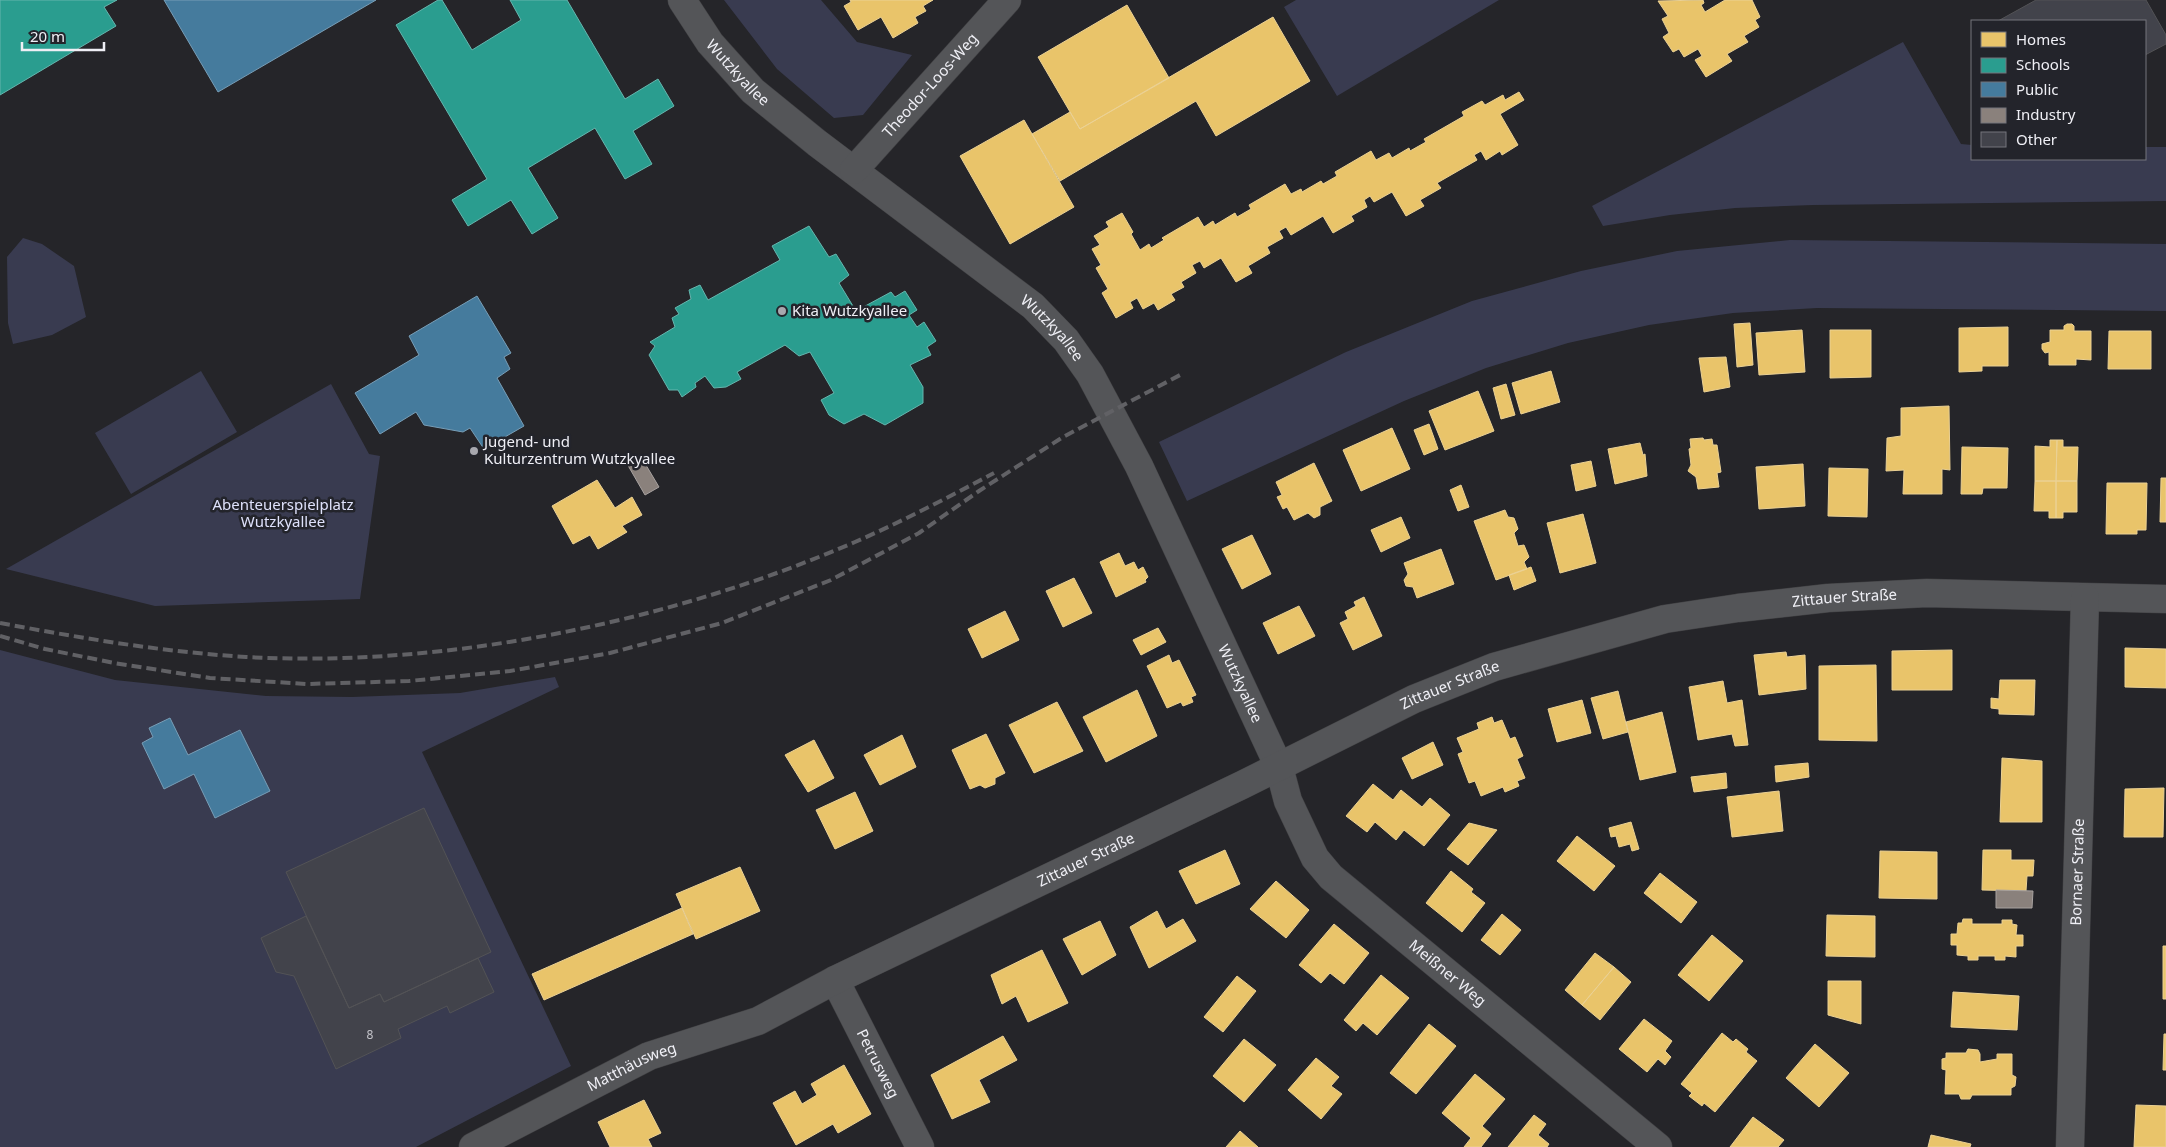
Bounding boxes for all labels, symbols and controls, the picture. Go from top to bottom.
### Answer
scale bar [22,20,105,52]
legend [1971,20,2146,160]
text: 20 m [30,26,65,46]
street label: Theodor-Loos-Weg [877,28,982,141]
text: Homes [2016,29,2066,49]
street label: Wutzkyallee [702,35,774,110]
text: Schools [2016,54,2070,74]
text: Public [2016,79,2059,99]
text: Industry [2016,104,2076,124]
text: Other [2016,129,2057,149]
street label: Wutzkyallee [1017,289,1089,365]
place label: Kita Wutzkyallee [792,300,907,320]
marker: Kita Wutzkyallee [776,305,788,317]
place label: Jugend- und Kulturzentrum Wutzkyallee [482,431,675,468]
marker: Jugend- und Kulturzentrum Wutzkyallee [468,445,480,457]
park label: Abenteuerspielplatz Wutzkyallee [213,494,353,531]
street label: Zittauer Straße [1791,584,1898,611]
street label: Wutzkyallee [1214,641,1268,726]
street label: Zittauer Straße [1396,655,1501,713]
street label: Bornaer Straße [2065,818,2088,926]
street label: Zittauer Straße [1034,827,1137,891]
street label: Meißner Weg [1405,934,1491,1010]
street label: Petrusweg [853,1025,904,1101]
house number: 8 [367,1026,374,1043]
street label: Matthäusweg [583,1037,679,1095]

